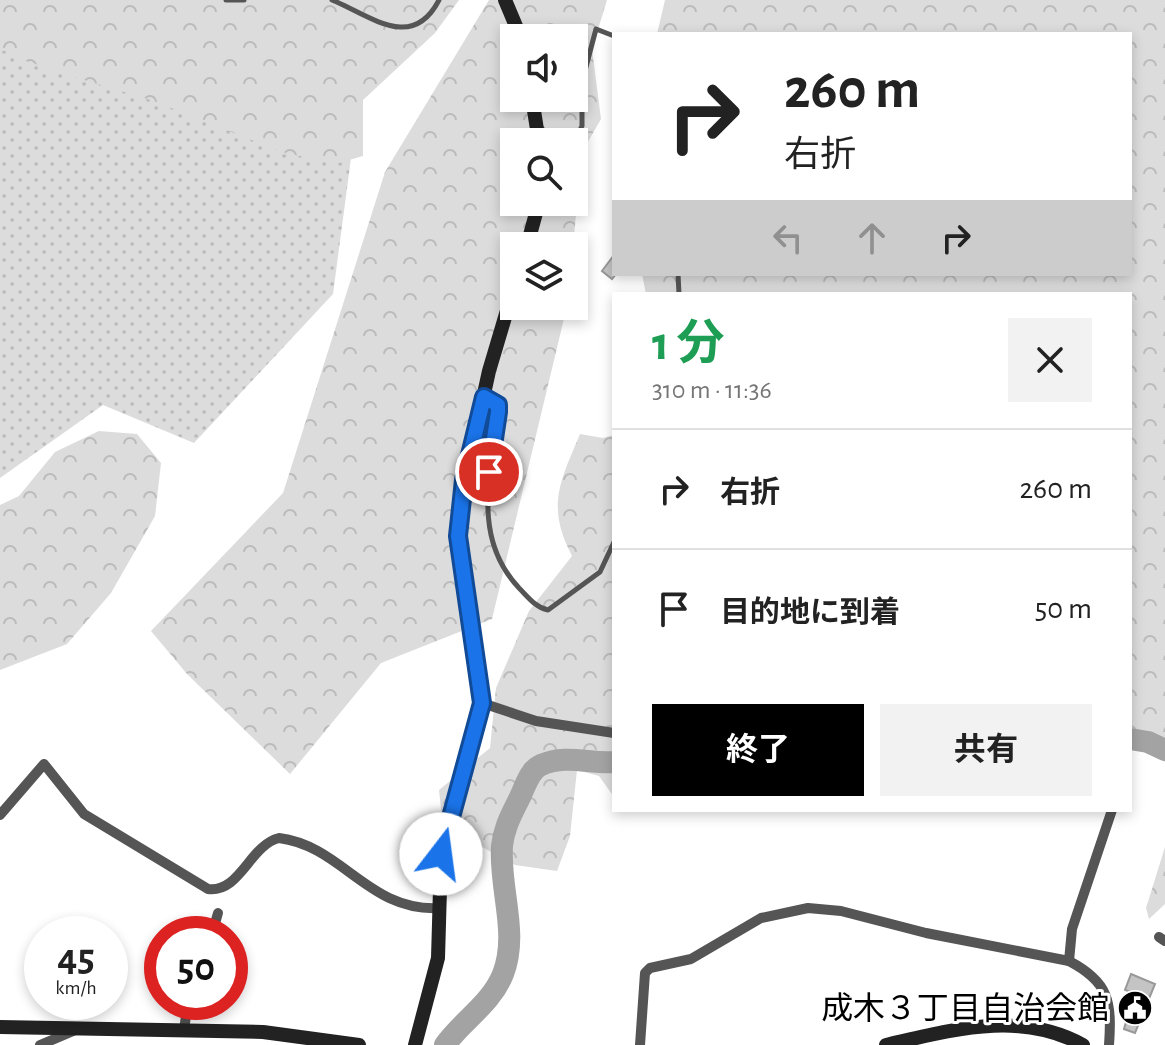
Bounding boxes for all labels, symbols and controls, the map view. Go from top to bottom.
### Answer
map controls [500,24,588,320]
button: sound [500,24,588,112]
text: 260 m [784,62,920,118]
icon: right [652,64,756,168]
button: search [500,128,588,216]
text: 右折 [784,137,856,173]
icon: left [766,216,810,260]
icon: ahead [850,216,894,260]
icon: right [934,216,978,260]
button: layers [500,232,588,320]
button: close [1008,318,1092,402]
text: 1 分 [652,321,725,369]
text: 310 m · 11:36 [652,377,772,403]
pin [455,438,523,506]
icon: arrive [467,450,511,494]
icon: right [652,467,696,511]
text: 260 m [1019,474,1092,504]
text: 右折 [720,478,780,508]
icon: arrive [652,587,696,631]
text: 50 m [1035,594,1092,624]
text: 目的地に到着 [720,598,900,628]
button: 終了 [652,704,864,796]
button: 共有 [880,704,1092,796]
position arrow [399,812,483,896]
speed limit sign: 50 [144,916,248,1020]
text: 45 [57,938,95,978]
text: km/h [55,978,97,998]
public building icon: 成木３丁目自治会館 [1116,989,1154,1027]
place label: 成木３丁目自治会館 [821,992,1109,1025]

